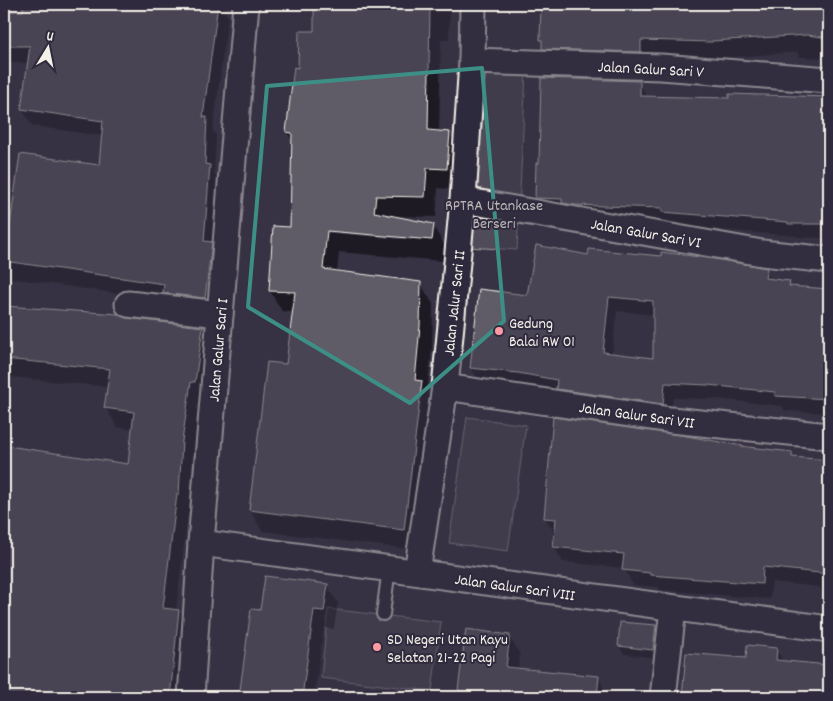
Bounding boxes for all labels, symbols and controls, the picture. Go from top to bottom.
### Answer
north arrow [22,22,72,72]
text: U [45,27,55,48]
street label: Jalan Galur Sari V [597,56,705,85]
park label: RPTRA Utankase Berseri [445,195,543,236]
street label: Jalan Galur Sari VI [589,213,702,255]
street label: Jalan Jalur Sari II [438,249,472,357]
street label: Jalan Galur Sari I [204,298,235,403]
place label: Gedung Balai RW 01 [509,313,575,354]
marker: Gedung Balai RW 01 [493,325,505,337]
street label: Jalan Galur Sari VII [577,397,696,436]
street label: Jalan Galur Sari VIII [453,569,576,608]
place label: SD Negeri Utan Kayu Selatan 21-22 Pagi [387,629,508,670]
marker: SD Negeri Utan Kayu Selatan 21-22 Pagi [371,641,383,653]

